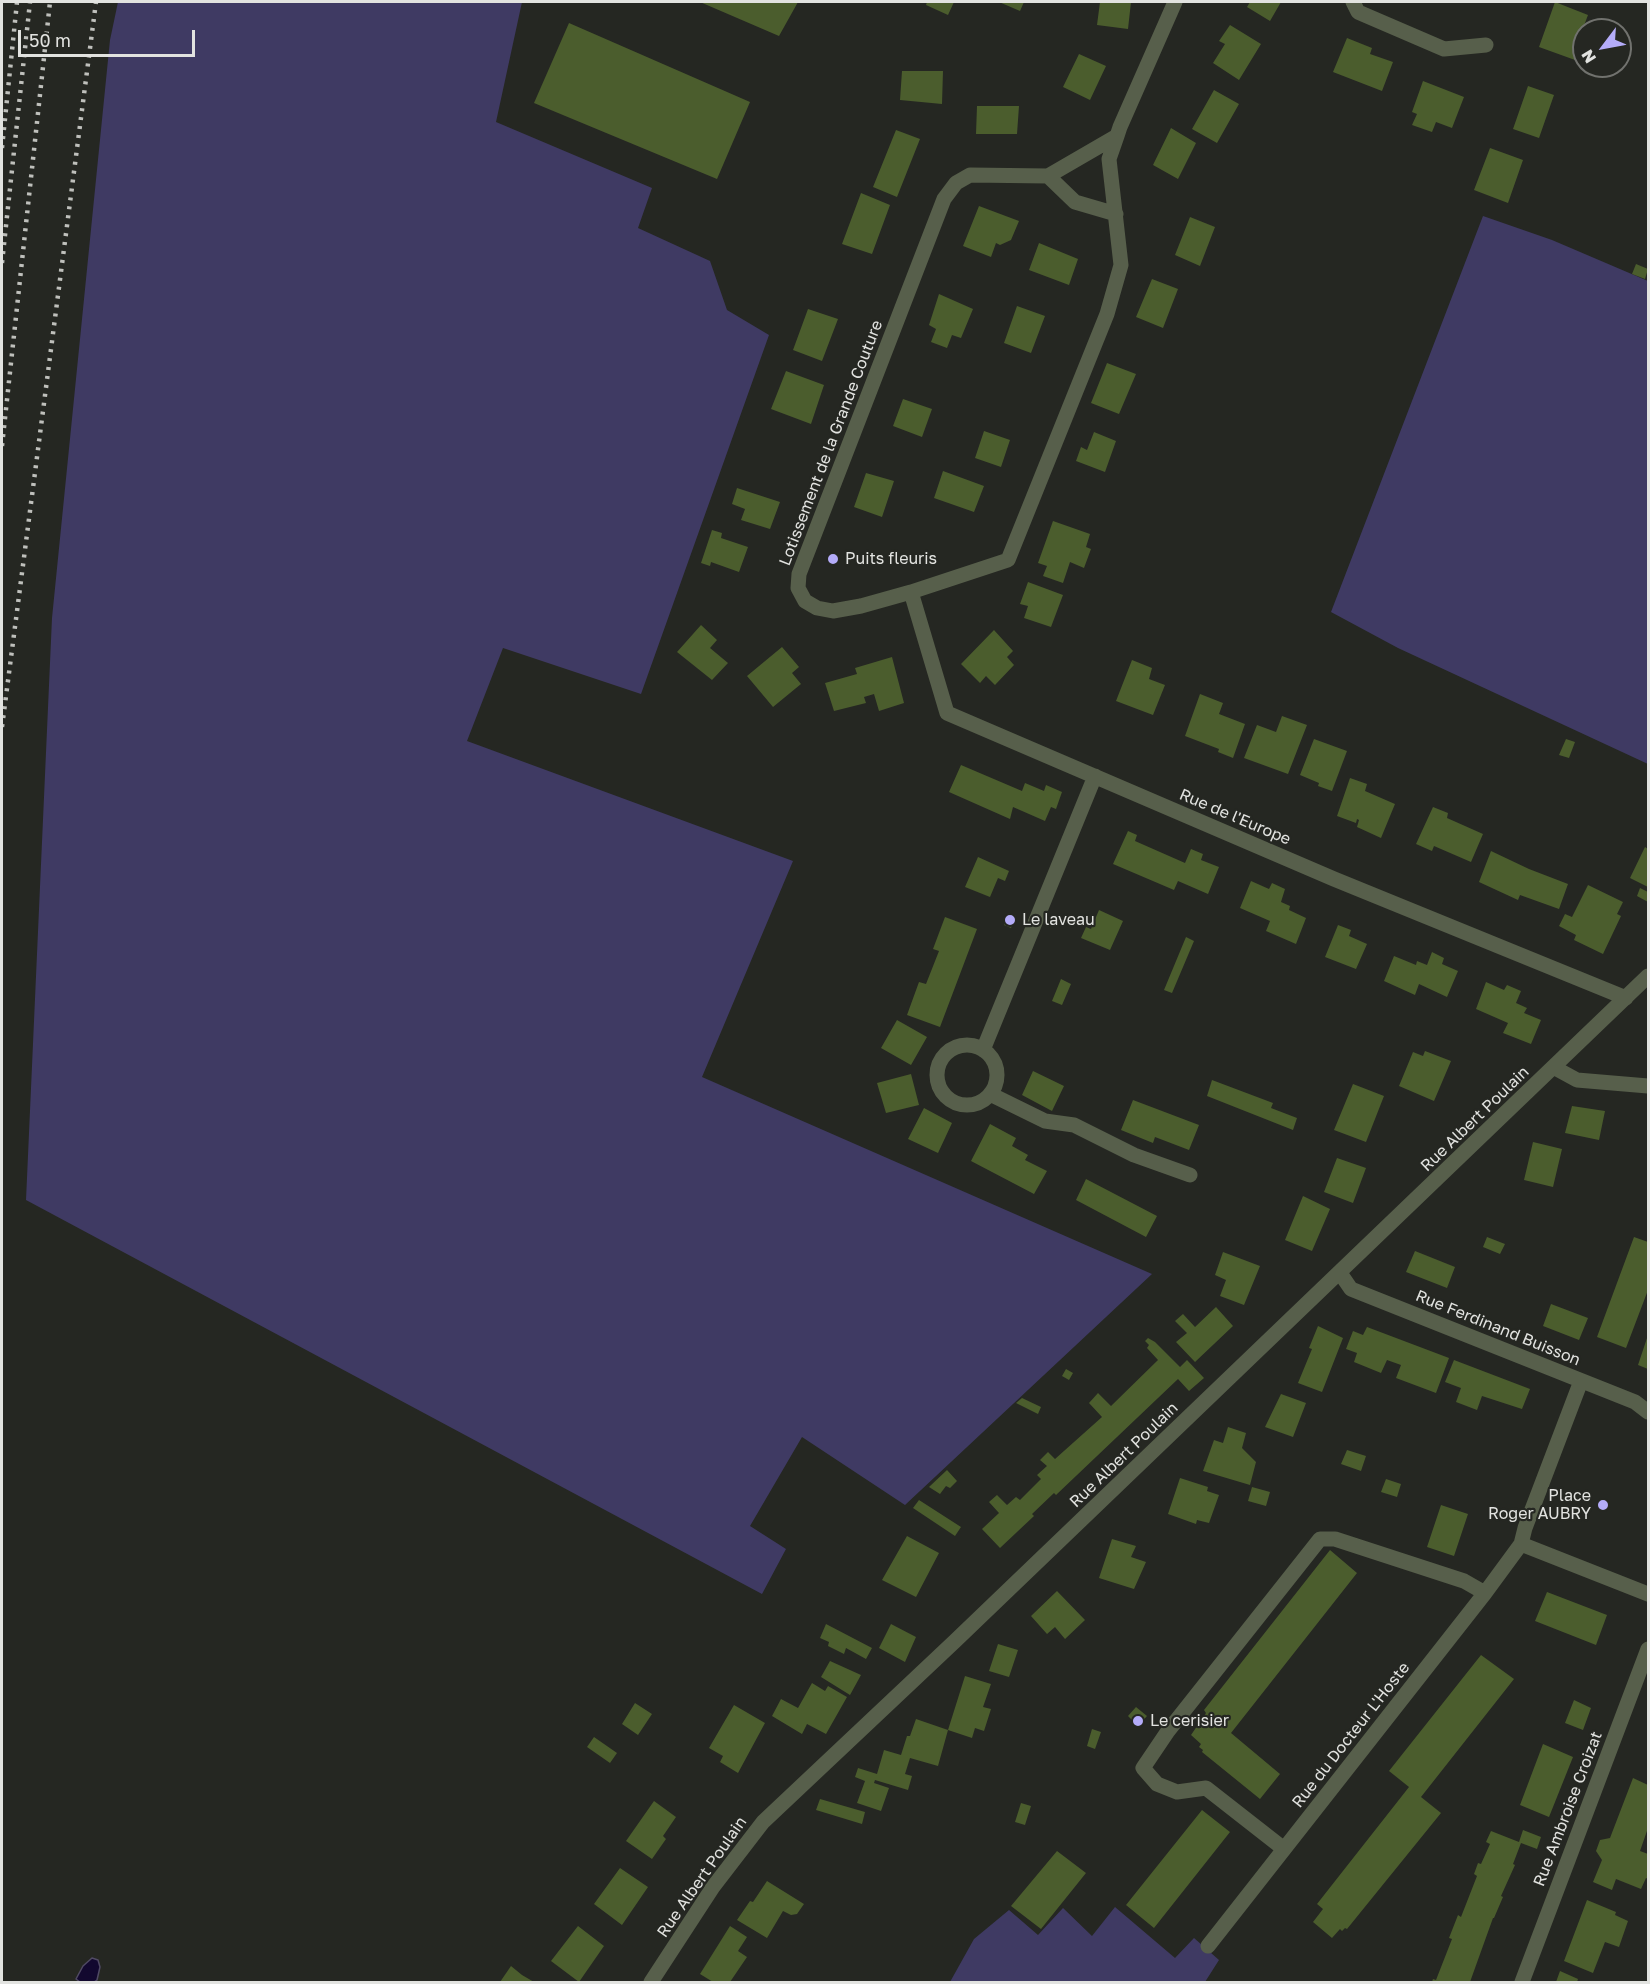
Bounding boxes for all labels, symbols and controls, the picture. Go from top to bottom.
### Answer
scale bar [21,18,198,56]
north arrow [1572,18,1632,78]
text: 50 m [29,29,71,51]
text: N [1577,46,1600,67]
street label: Lotissement de la Grande Couture [775,318,887,568]
place label: Puits fleuris [845,549,937,569]
marker: Puits fleuris [826,552,840,566]
street label: Rue de l'Europe [1177,785,1293,849]
place label: Le laveau [1022,910,1095,930]
marker: Le laveau [1003,913,1017,927]
street label: Rue Albert Poulain [1417,1062,1533,1176]
street label: Rue Ferdinand Buisson [1413,1286,1583,1370]
street label: Rue Albert Poulain [1066,1398,1182,1512]
place label: Place Roger AUBRY [1488,1486,1591,1524]
marker: Place Roger AUBRY [1596,1498,1610,1512]
street label: Rue du Docteur L'Hoste [1288,1659,1414,1811]
place label: Le cerisier [1150,1711,1229,1731]
marker: Le cerisier [1131,1714,1145,1728]
street label: Rue Ambroise Croizat [1530,1729,1606,1889]
street label: Rue Albert Poulain [653,1813,751,1941]

